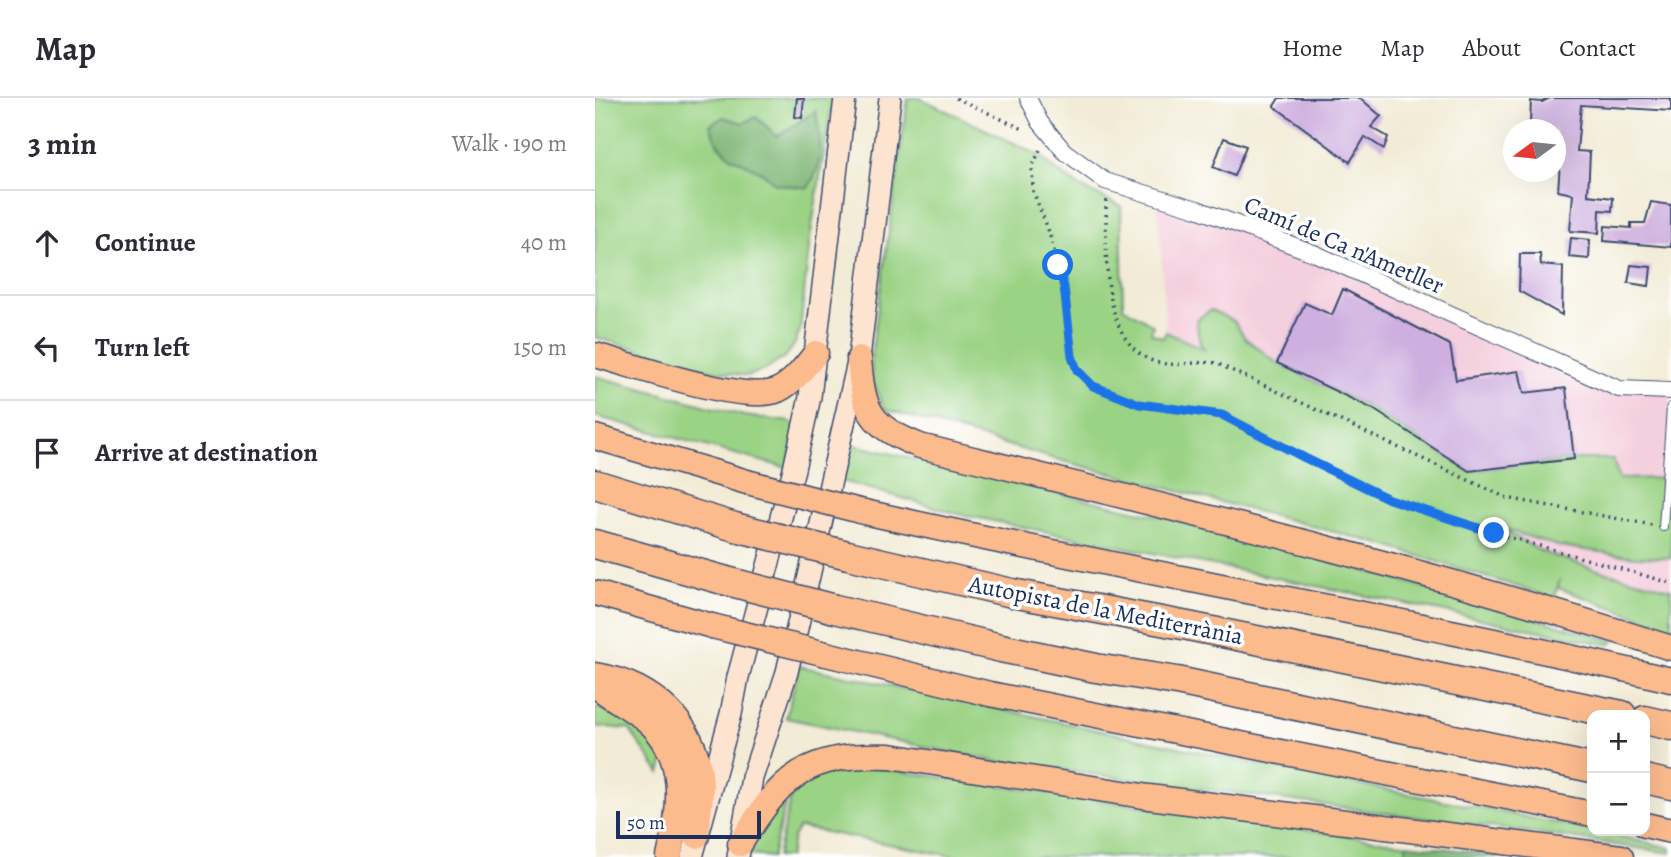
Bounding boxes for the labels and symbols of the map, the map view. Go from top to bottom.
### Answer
north arrow [1503,119,1566,182]
street label: Camí de Ca n'Ametller [1239,188,1449,302]
route start [1042,249,1073,280]
route end [1478,517,1509,548]
street label: Autopista de la Mediterrània [965,567,1247,652]
scale bar [616,808,761,840]

